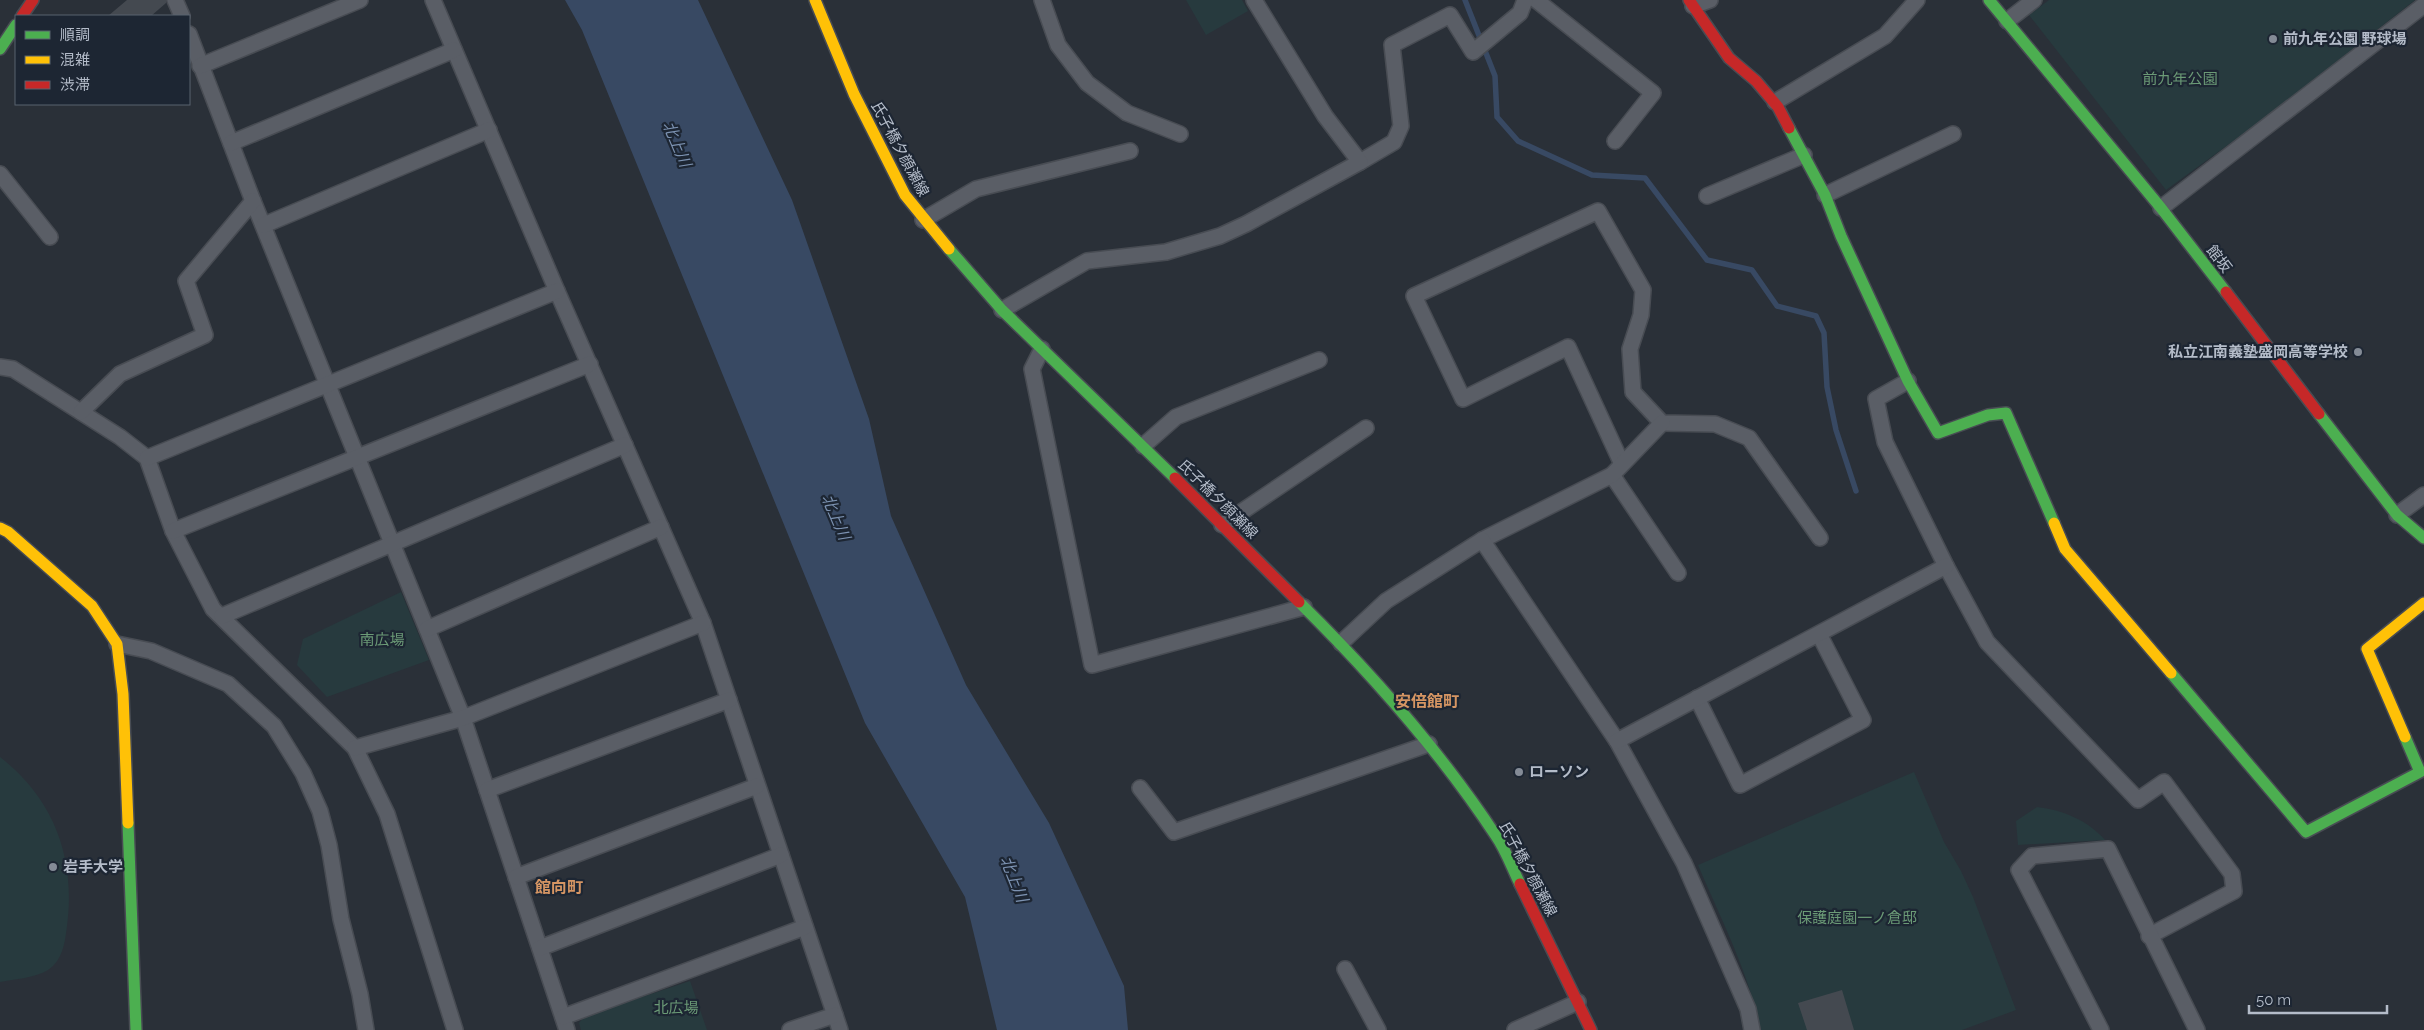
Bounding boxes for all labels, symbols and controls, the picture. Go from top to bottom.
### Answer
legend [15,15,190,105]
text: 順調 [60,26,90,44]
place label: 前九年公園 野球場 [2283,30,2407,48]
marker: 前九年公園 野球場 [2267,33,2279,45]
text: 混雑 [60,51,90,69]
park label: 前九年公園 [2142,70,2218,88]
text: 渋滞 [60,76,90,94]
street label: 氏子橋夕顔瀬線 [867,98,933,200]
water label: 北上川 [659,118,696,172]
street label: 館坂 [2203,242,2235,276]
place label: 私立江南義塾盛岡高等学校 [2168,343,2348,361]
marker: 私立江南義塾盛岡高等学校 [2352,346,2364,358]
street label: 氏子橋夕顔瀬線 [1175,456,1261,542]
water label: 北上川 [818,491,855,545]
park label: 南広場 [359,631,405,649]
district label: 安倍館町 [1395,692,1459,711]
place label: ローソン [1529,763,1589,781]
marker: ローソン [1513,766,1525,778]
street label: 氏子橋夕顔瀬線 [1495,818,1561,920]
water label: 北上川 [996,853,1033,907]
place label: 岩手大学 [63,858,123,876]
marker: 岩手大学 [47,861,59,873]
district label: 館向町 [535,878,583,897]
park label: 保護庭園一ノ倉邸 [1797,909,1917,927]
scale bar [2249,982,2386,1014]
text: 50 m [2256,991,2291,1009]
park label: 北広場 [653,999,699,1017]

